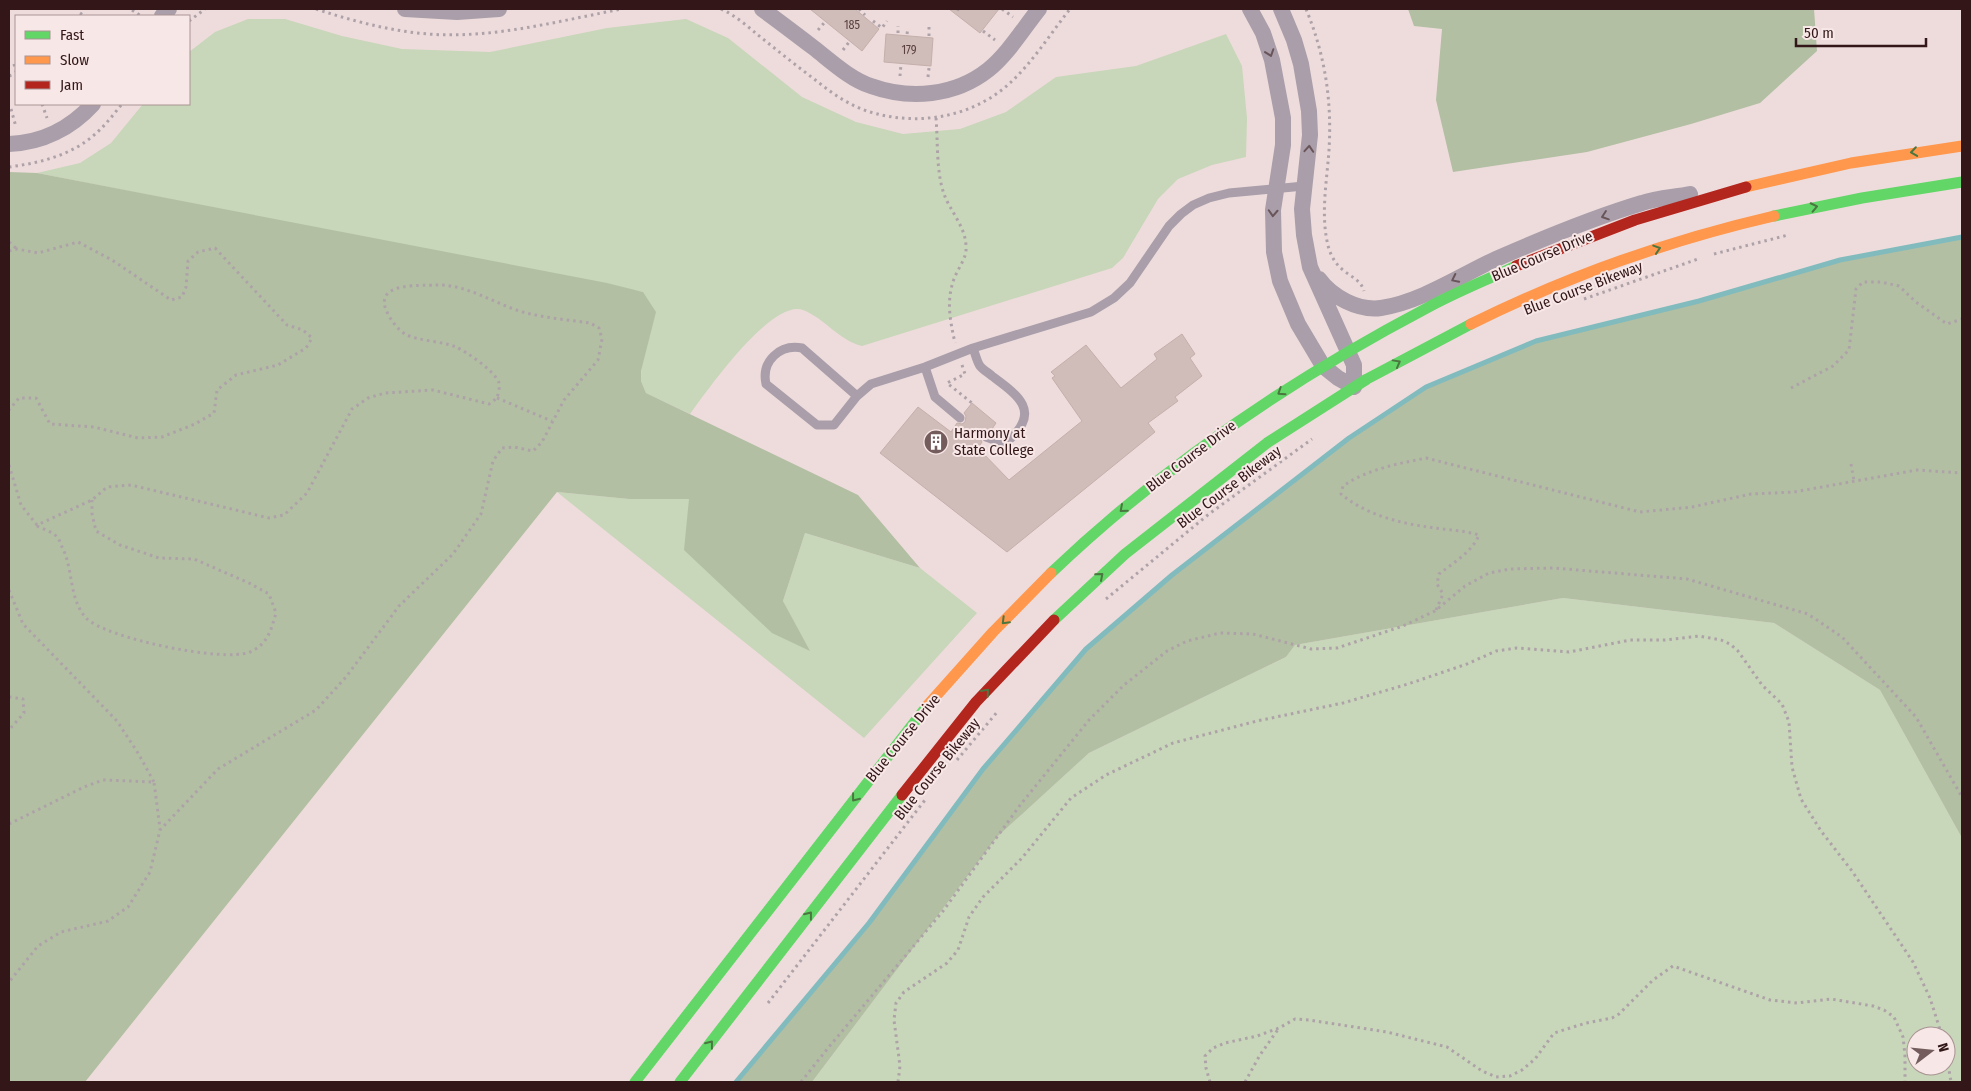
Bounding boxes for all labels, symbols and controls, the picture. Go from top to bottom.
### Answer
legend [15,15,190,105]
scale bar [1796,15,1926,47]
house number: 185 [844,18,861,32]
text: 50 m [1804,24,1834,42]
text: Fast [60,26,84,44]
house number: 179 [901,43,917,57]
one-way arrow [1264,48,1274,57]
text: Slow [60,51,89,69]
text: Jam [60,76,83,94]
one-way arrow [1303,145,1314,153]
one-way arrow [1910,147,1918,157]
one-way arrow [1810,202,1819,212]
one-way arrow [1268,210,1279,218]
one-way arrow [1601,210,1609,220]
street label: Blue Course Drive [1489,227,1595,285]
one-way arrow [1653,245,1661,255]
street label: Blue Course Bikeway [1521,257,1645,319]
one-way arrow [1451,273,1460,283]
one-way arrow [1391,359,1400,369]
one-way arrow [1278,386,1287,395]
street label: Blue Course Drive [1142,416,1240,496]
place label: Harmony at State College [954,424,1034,459]
building icon: Harmony at State College [923,429,949,455]
street label: Blue Course Bikeway [1173,442,1285,532]
one-way arrow [1119,503,1128,512]
one-way arrow [1095,573,1104,582]
one-way arrow [1001,615,1010,624]
one-way arrow [981,688,990,697]
street label: Blue Course Drive [862,690,944,786]
street label: Blue Course Bikeway [890,714,984,824]
one-way arrow [852,792,861,802]
one-way arrow [803,911,812,921]
north arrow [1906,1026,1956,1076]
one-way arrow [704,1040,713,1050]
text: N [1934,1041,1952,1054]

